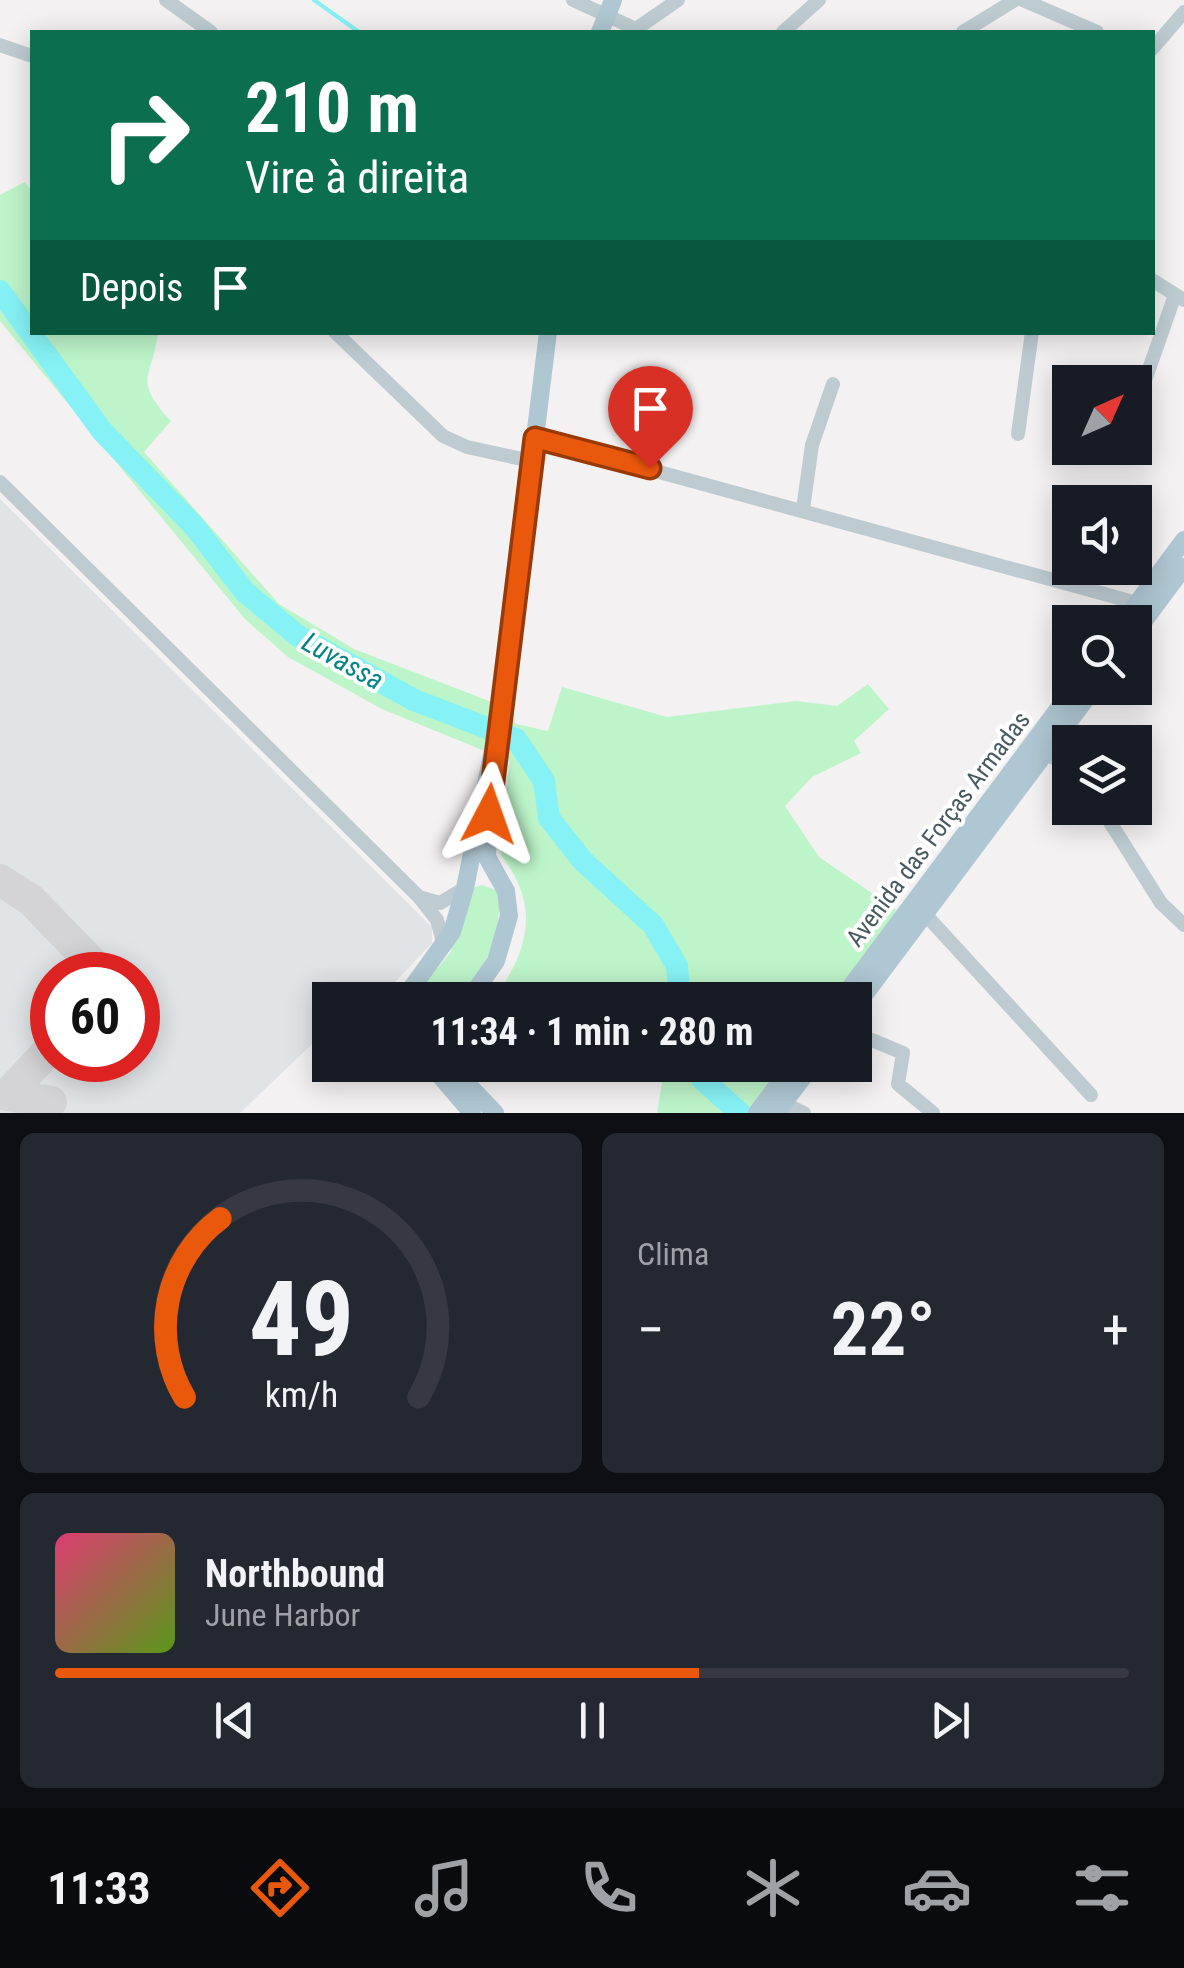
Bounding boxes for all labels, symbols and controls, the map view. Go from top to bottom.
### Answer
text: 210 m [245,67,419,149]
icon: right [80,70,210,200]
text: Vire à direita [245,151,469,204]
icon: arrive [203,260,258,315]
text: Depois [80,266,183,310]
north arrow [1052,365,1152,465]
map controls [1052,365,1152,825]
pin [608,366,693,469]
icon: arrive [623,381,678,436]
button: sound [1052,485,1152,585]
button: search [1052,605,1152,705]
water label: Luvassa [297,625,389,697]
street label: Avenida das Forças Armadas [840,706,1036,952]
button: layers [1052,725,1152,825]
position arrow [437,762,541,866]
speed limit sign: 60 [30,952,160,1082]
text: 11:34 · 1 min · 280 m [431,1010,753,1054]
text: Clima [637,1235,709,1273]
text: 49 [248,1259,354,1380]
text: 22° [831,1285,936,1373]
text: − [637,1298,665,1362]
text: + [1102,1298,1129,1362]
text: km/h [264,1374,338,1416]
text: Northbound [205,1552,385,1596]
text: June Harbor [205,1596,360,1634]
icon: previous [207,1693,262,1748]
icon: pause [565,1693,620,1748]
icon: next [923,1693,978,1748]
icon: directions [245,1853,315,1923]
icon: music [409,1853,479,1923]
icon: phone [574,1853,644,1923]
icon: climate [738,1853,808,1923]
icon: car [902,1853,972,1923]
icon: filters [1067,1853,1137,1923]
text: 11:33 [47,1862,150,1915]

